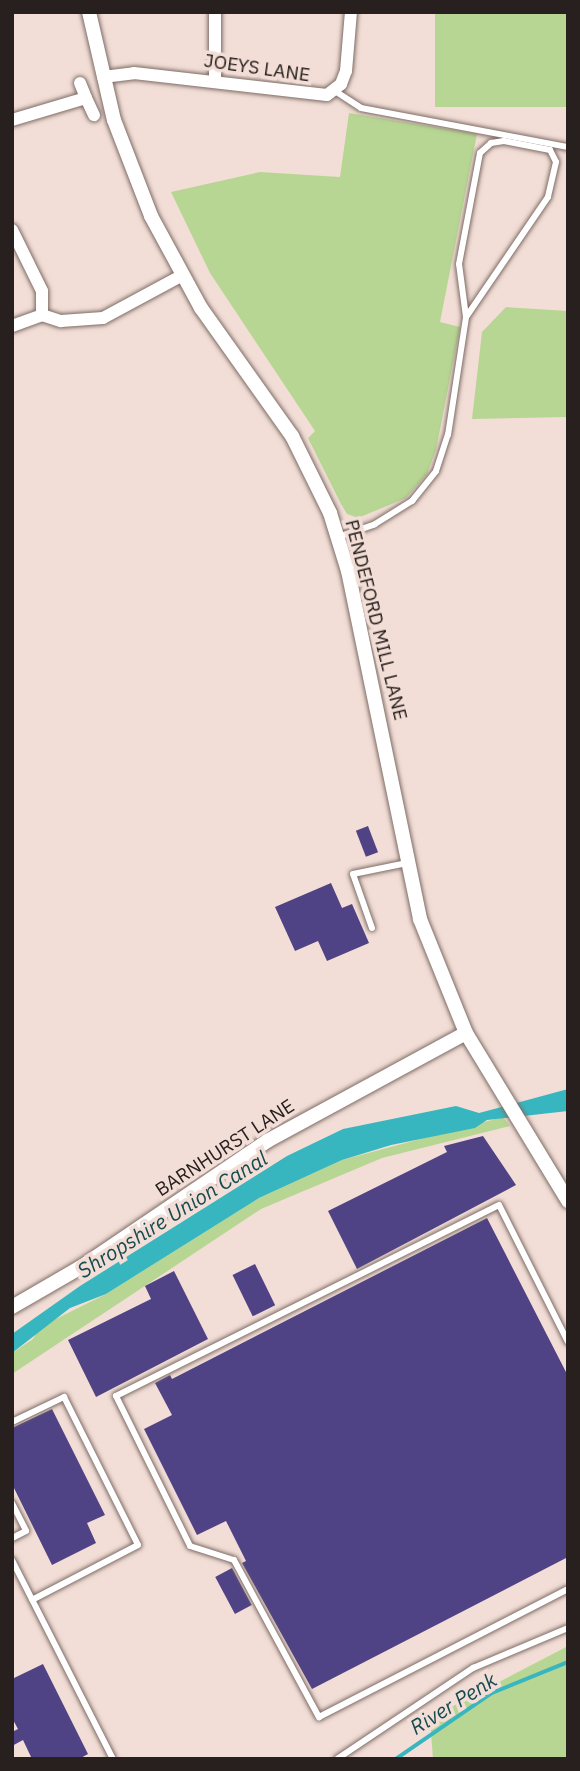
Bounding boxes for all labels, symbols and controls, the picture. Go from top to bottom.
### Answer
street label: JOEYS LANE [203,49,311,87]
street label: PENDEFORD MILL LANE [340,517,412,723]
street label: BARNHURST LANE [151,1095,299,1201]
water label: Shropshire Union Canal [72,1145,272,1283]
water label: River Penk [405,1666,501,1740]

